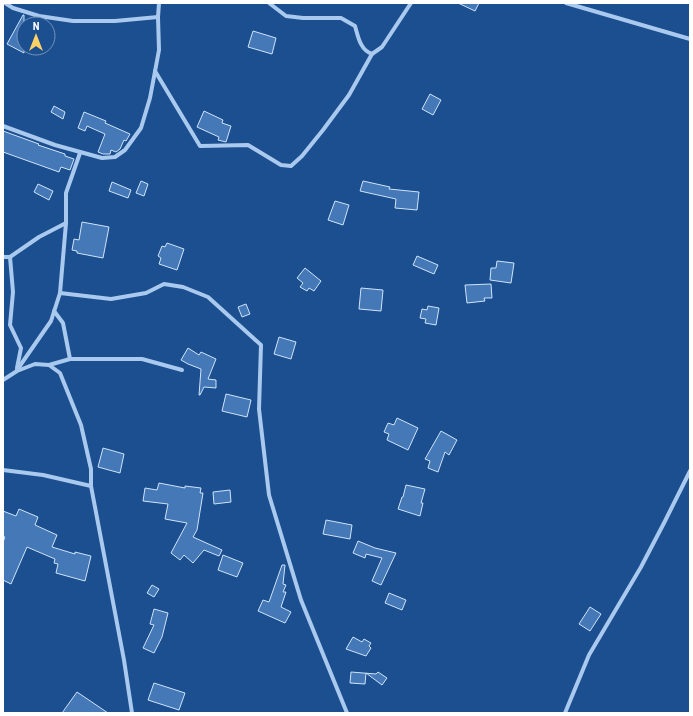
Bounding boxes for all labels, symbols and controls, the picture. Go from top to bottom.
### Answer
north arrow [16,16,56,56]
text: N [33,20,40,33]

